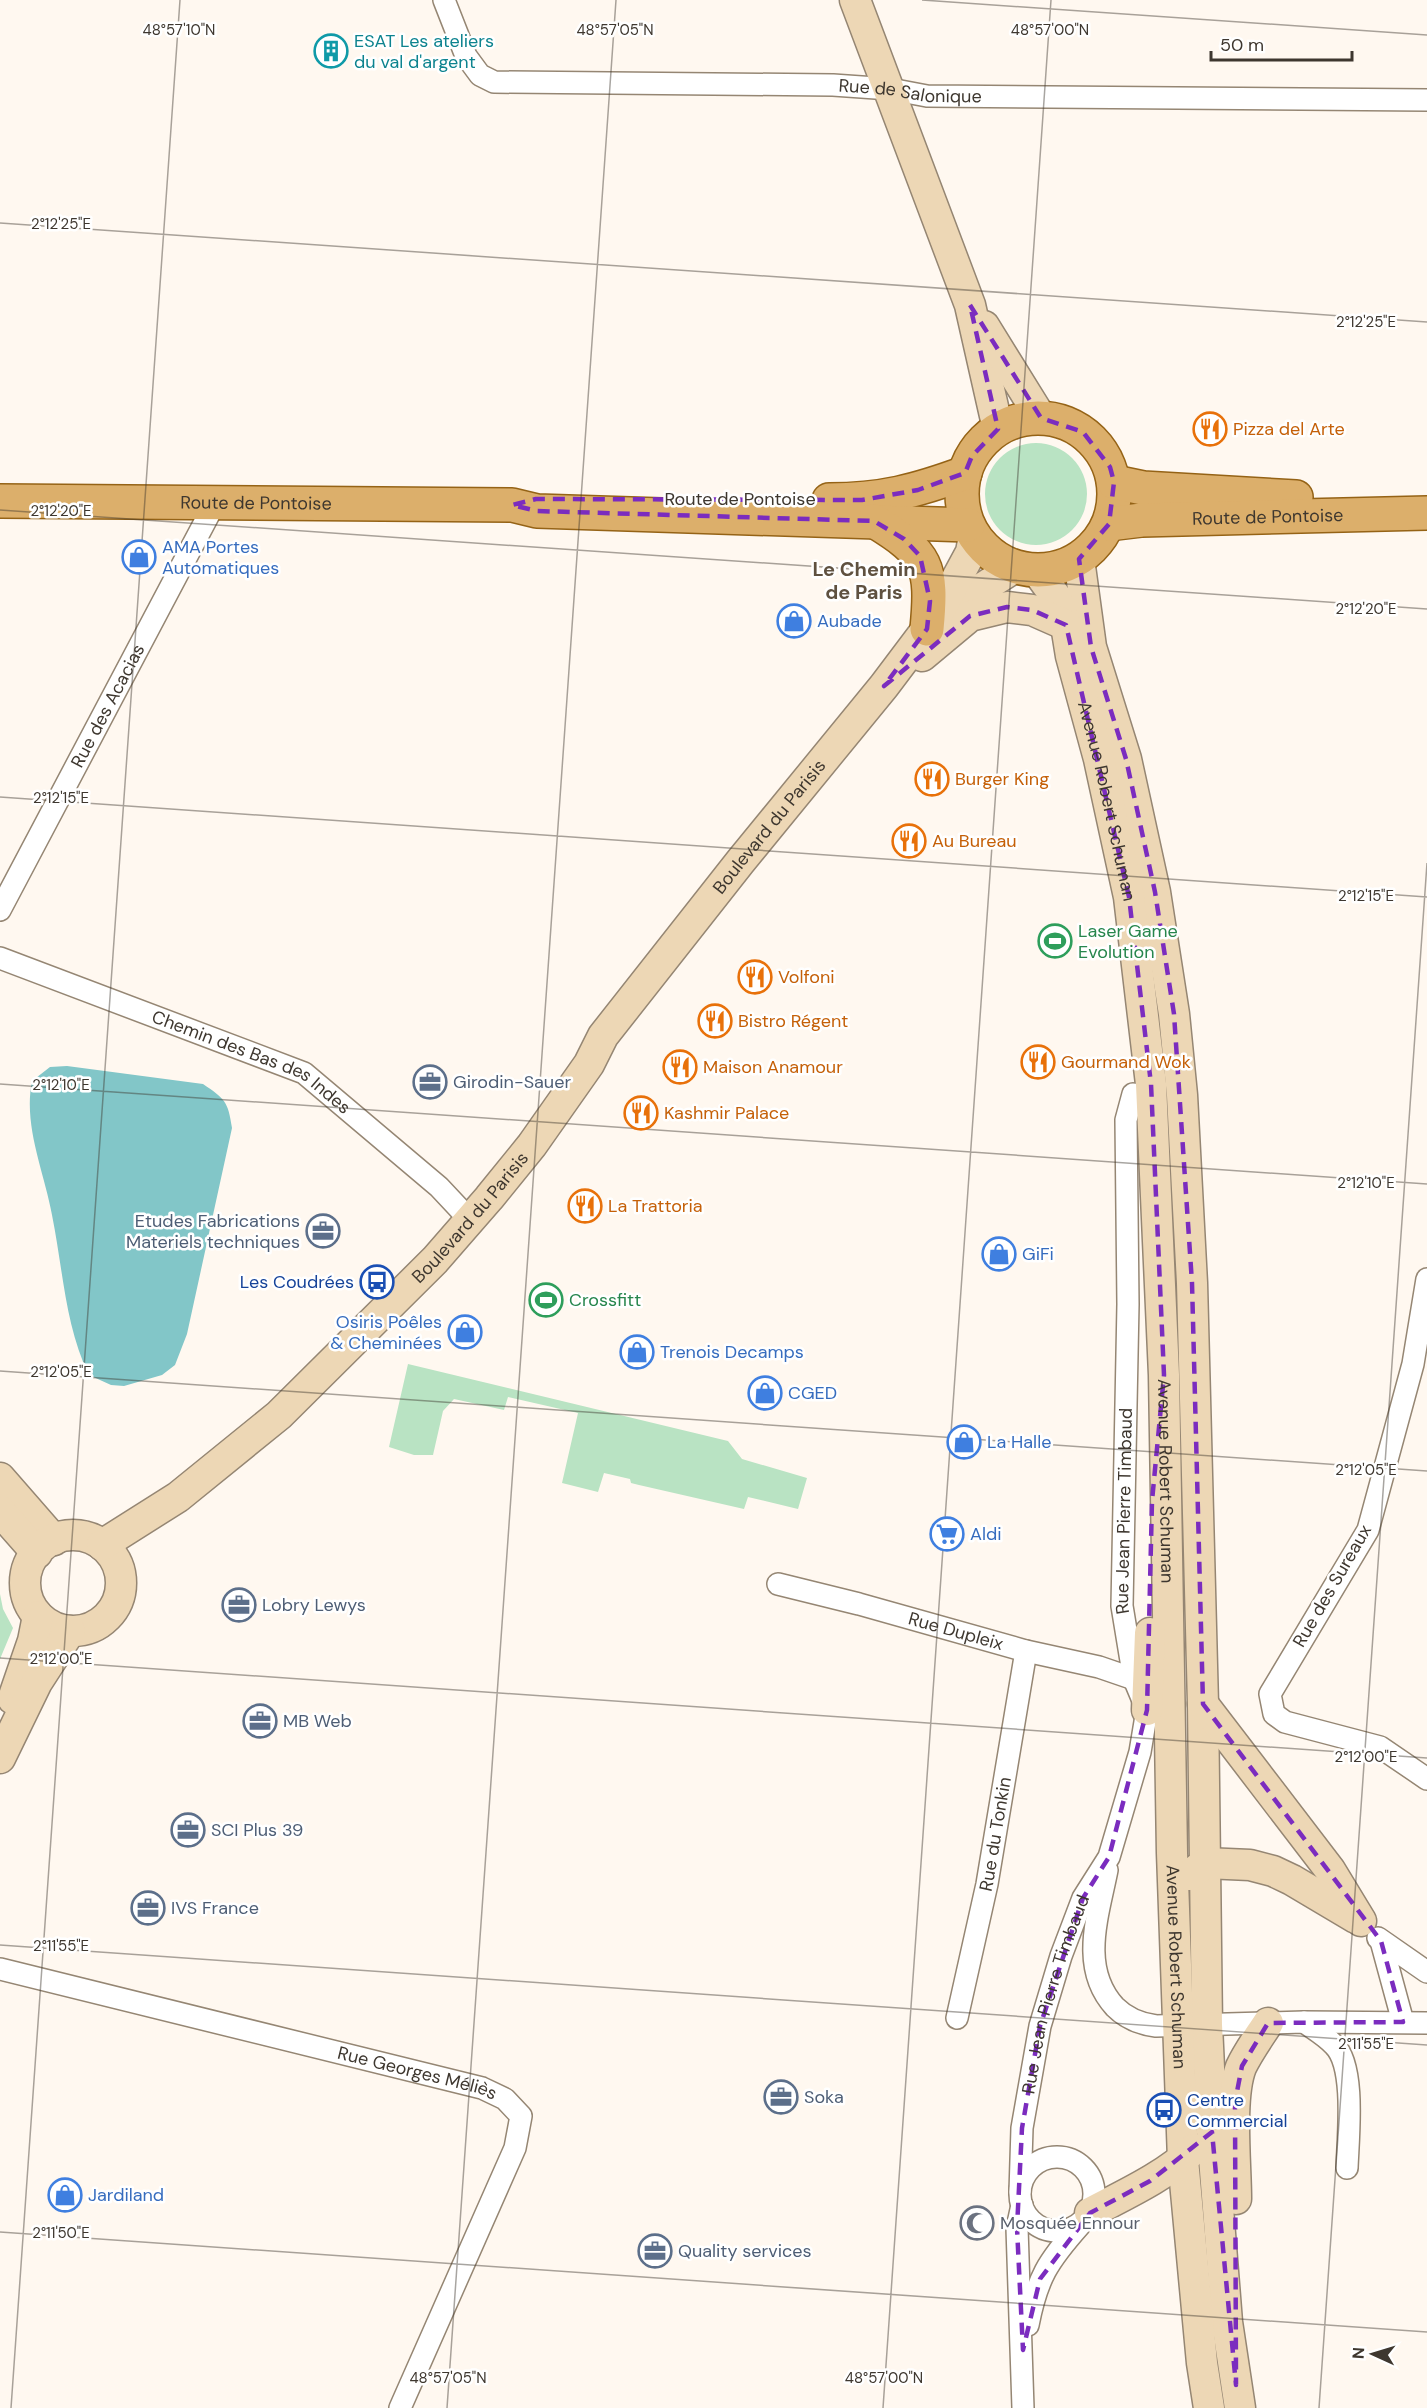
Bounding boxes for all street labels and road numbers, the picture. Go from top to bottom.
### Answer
street label: Rue de Salonique [838,73,982,108]
street label: Route de Pontoise [664,487,816,511]
street label: Route de Pontoise [180,490,332,516]
street label: Route de Pontoise [1192,503,1344,531]
street label: Rue des Acacias [65,640,150,772]
street label: Avenue Robert Schuman [1072,699,1142,903]
street label: Boulevard du Parisis [707,754,831,899]
street label: Chemin des Bas des Indes [148,1005,356,1119]
street label: Boulevard du Parisis [407,1147,534,1288]
street label: Avenue Robert Schuman [1152,1379,1179,1584]
street label: Rue Jean Pierre Timbaud [1110,1407,1138,1616]
street label: Rue des Sureaux [1287,1520,1377,1652]
street label: Rue Dupleix [906,1606,1006,1656]
street label: Rue du Tonkin [974,1775,1017,1894]
street label: Avenue Robert Schuman [1160,1864,1192,2070]
street label: Rue Jean Pierre Timbaud [1016,1891,1095,2096]
street label: Rue Georges Méliès [335,2041,501,2105]

